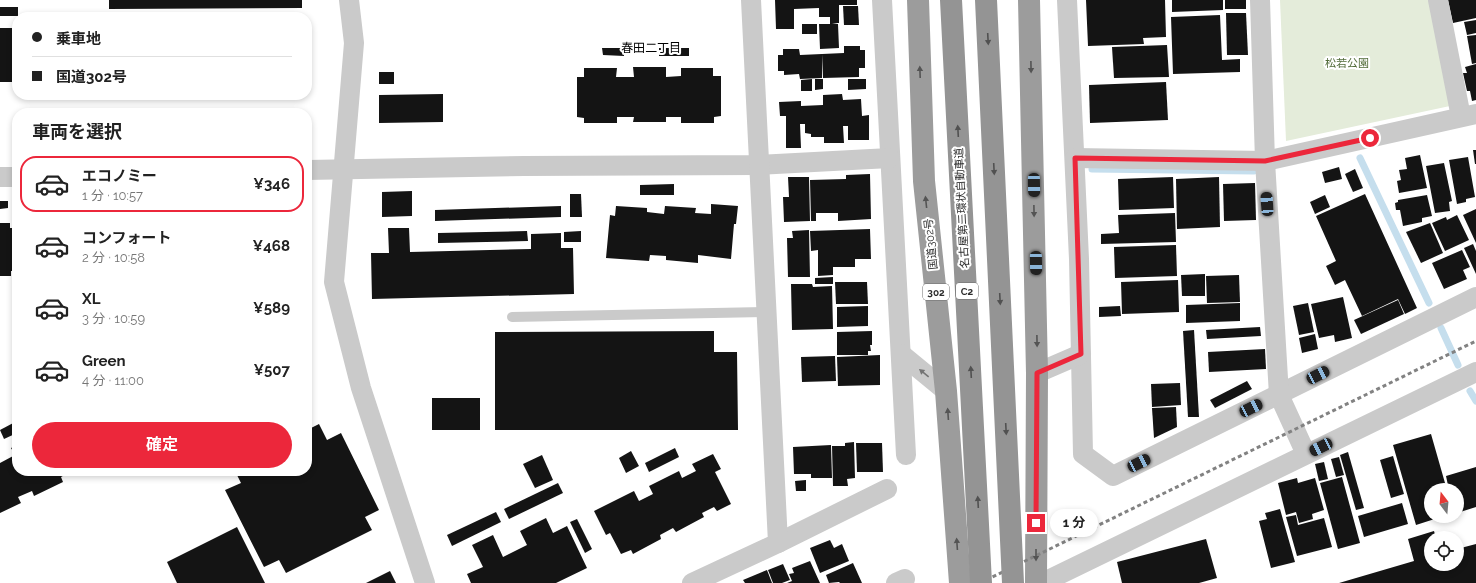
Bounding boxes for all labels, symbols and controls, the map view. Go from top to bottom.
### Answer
text: 乗車地 [56,30,101,48]
one-way arrow [984,33,991,45]
district label: 春田二丁目 [621,41,681,55]
park label: 松若公園 [1325,57,1369,70]
one-way arrow [1028,61,1034,74]
one-way arrow [917,65,923,78]
text: 国道302号 [56,68,127,86]
text: 車両を選択 [32,121,122,142]
one-way arrow [955,124,961,137]
route start [1361,129,1379,147]
street label: 名古屋第二環状自動車道 [952,147,972,269]
one-way arrow [991,163,997,176]
icon: car [34,166,70,202]
text: エコノミー [82,167,157,185]
car [1028,173,1040,197]
text: ¥346 [253,175,290,193]
text: 1 分 · 10:57 [82,188,143,203]
car [1260,192,1274,216]
one-way arrow [923,195,930,208]
one-way arrow [1031,205,1038,217]
street label: 国道302号 [922,218,940,270]
icon: car [34,228,70,264]
text: コンフォート [82,229,172,247]
text: ¥468 [253,237,290,255]
text: 2 分 · 10:58 [82,250,145,265]
car [1030,251,1042,275]
road number: C2 [956,283,978,299]
road number: 302 [923,284,949,300]
icon: car [34,290,70,326]
text: XL [82,290,100,308]
one-way arrow [997,293,1003,306]
text: ¥589 [253,299,290,317]
text: 3 分 · 10:59 [82,311,145,326]
one-way arrow [1034,335,1040,348]
icon: car [34,352,70,388]
text: Green [82,352,126,370]
text: ¥507 [253,361,290,379]
car [1305,364,1331,386]
one-way arrow [968,365,974,378]
one-way arrow [918,368,929,377]
text: 4 分 · 11:00 [82,373,144,388]
car [1238,397,1264,419]
one-way arrow [945,408,952,420]
button: 確定 [32,422,292,468]
one-way arrow [1003,423,1010,435]
car [1308,436,1334,458]
car [1126,452,1152,474]
north arrow [1424,483,1464,523]
map controls [1424,483,1464,571]
one-way arrow [975,495,981,508]
callout: 1 分 [1050,509,1098,537]
route end [1027,514,1045,532]
text: 1 分 [1063,515,1085,530]
button: locate [1424,531,1464,571]
one-way arrow [953,538,960,550]
one-way arrow [1033,549,1039,562]

